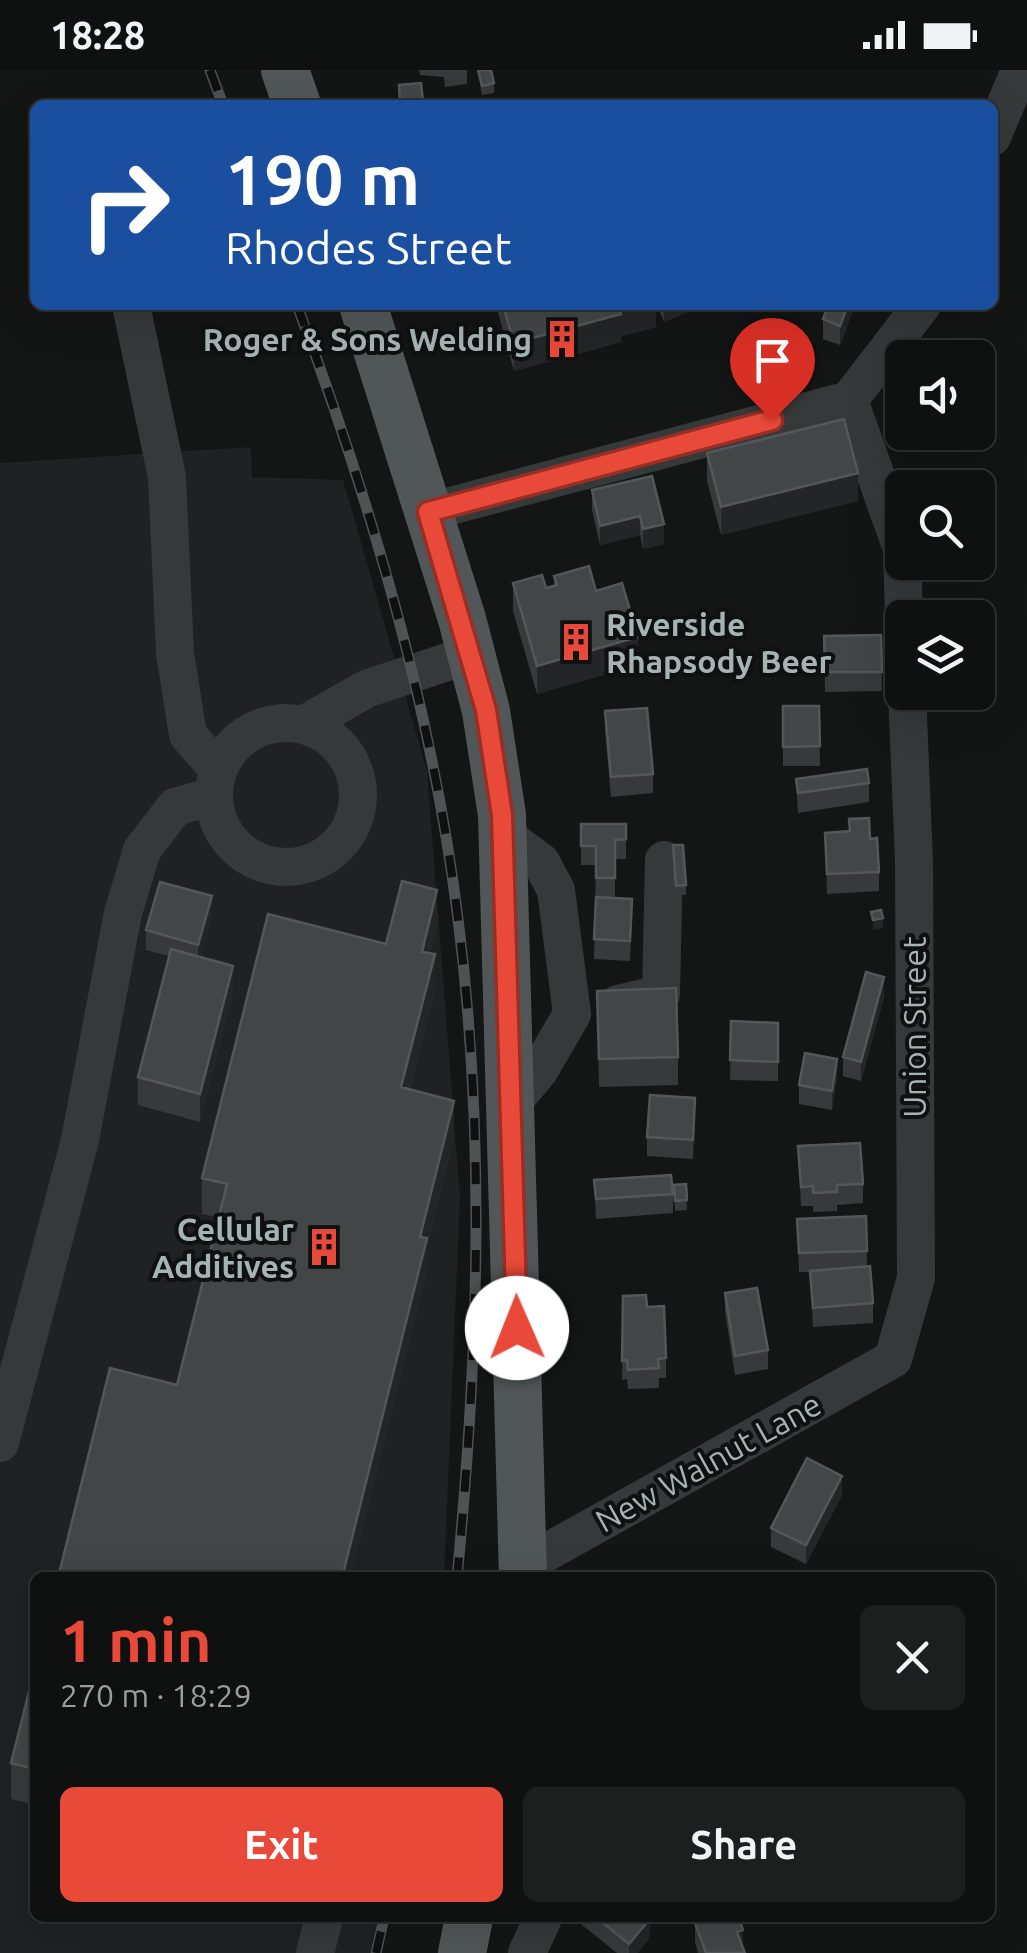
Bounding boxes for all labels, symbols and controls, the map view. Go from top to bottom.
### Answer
text: 18:28 [50,14,145,56]
icon: right [60,140,190,270]
text: 190 m [225,140,420,218]
text: Rhodes Street [225,222,512,273]
building icon: Roger & Sons Welding [541,318,583,360]
pin [730,318,815,421]
place label: Roger & Sons Welding [203,321,532,357]
icon: arrive [745,333,800,388]
map controls [885,340,995,710]
button: sound [885,340,995,450]
button: search [885,470,995,580]
button: layers [885,600,995,710]
place label: Riverside Rhapsody Beer [606,606,832,679]
building icon: Riverside Rhapsody Beer [555,621,597,663]
street label: Union Street [896,936,932,1118]
place label: Cellular Additives [152,1211,294,1284]
building icon: Cellular Additives [303,1226,345,1268]
position arrow [465,1276,569,1380]
street label: New Walnut Lane [589,1385,827,1539]
button: close [860,1605,965,1710]
text: 1 min [60,1606,212,1673]
text: 270 m · 18:29 [60,1677,252,1713]
button: Exit [60,1787,503,1902]
button: Share [523,1787,965,1902]

